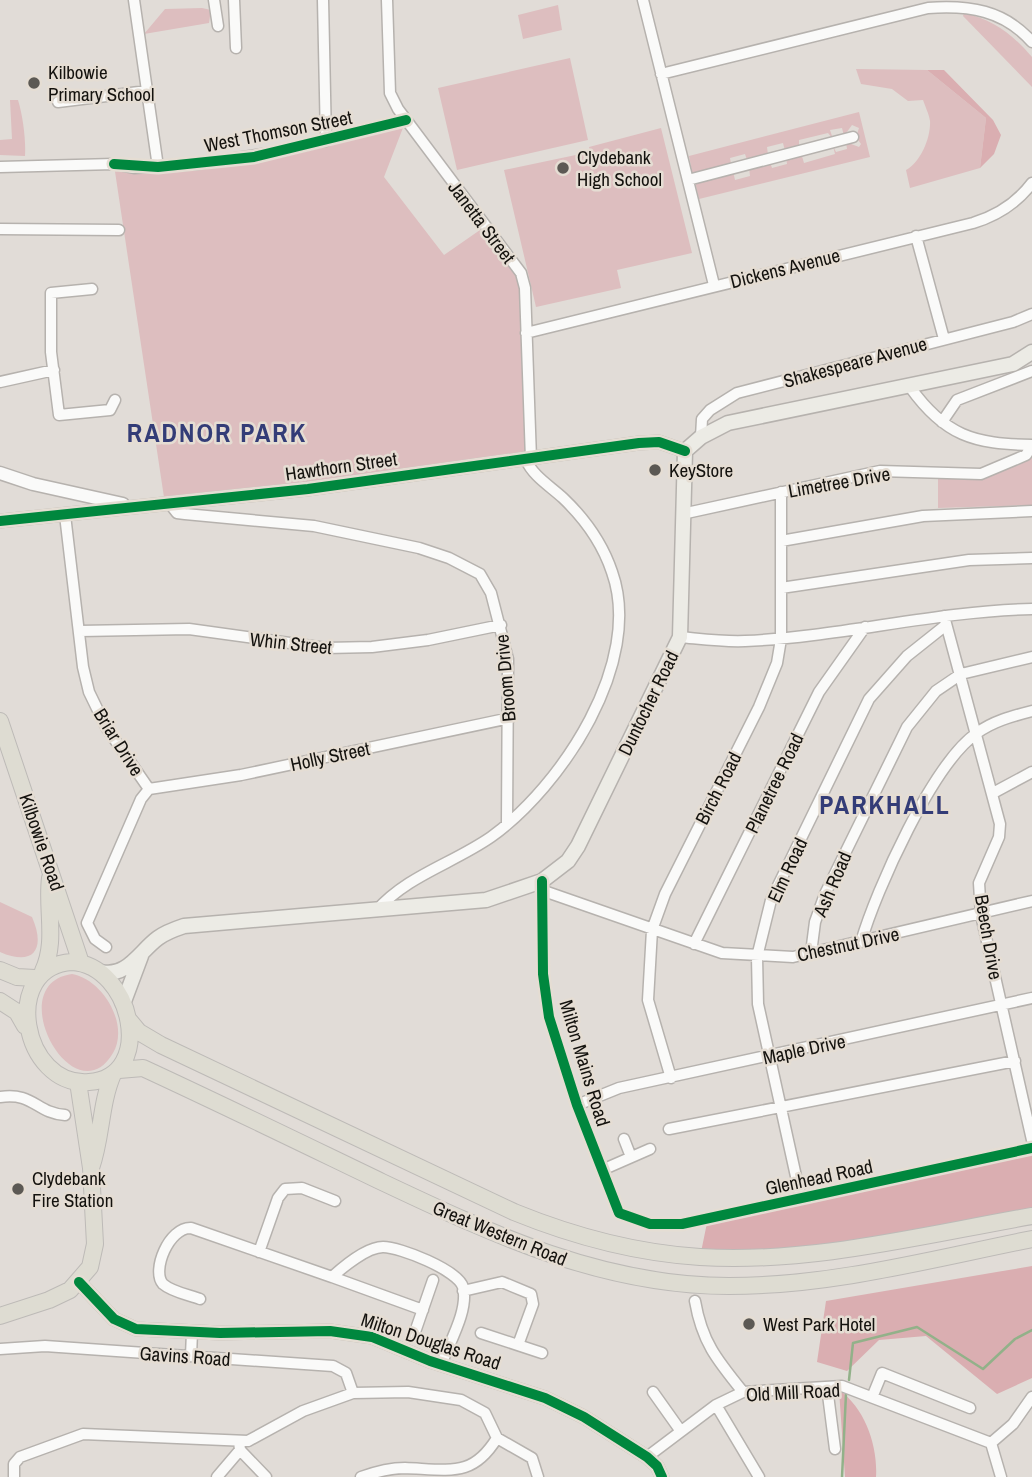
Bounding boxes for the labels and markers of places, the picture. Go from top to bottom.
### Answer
place label: Kilbowie Primary School [48,59,155,107]
marker: Kilbowie Primary School [26,75,42,91]
place label: Clydebank High School [577,144,662,192]
marker: Clydebank High School [555,160,571,176]
place label: KeyStore [669,457,733,483]
marker: KeyStore [647,462,663,478]
place label: Clydebank Fire Station [32,1165,113,1213]
marker: Clydebank Fire Station [10,1181,26,1197]
place label: West Park Hotel [763,1311,875,1337]
marker: West Park Hotel [741,1316,757,1332]

